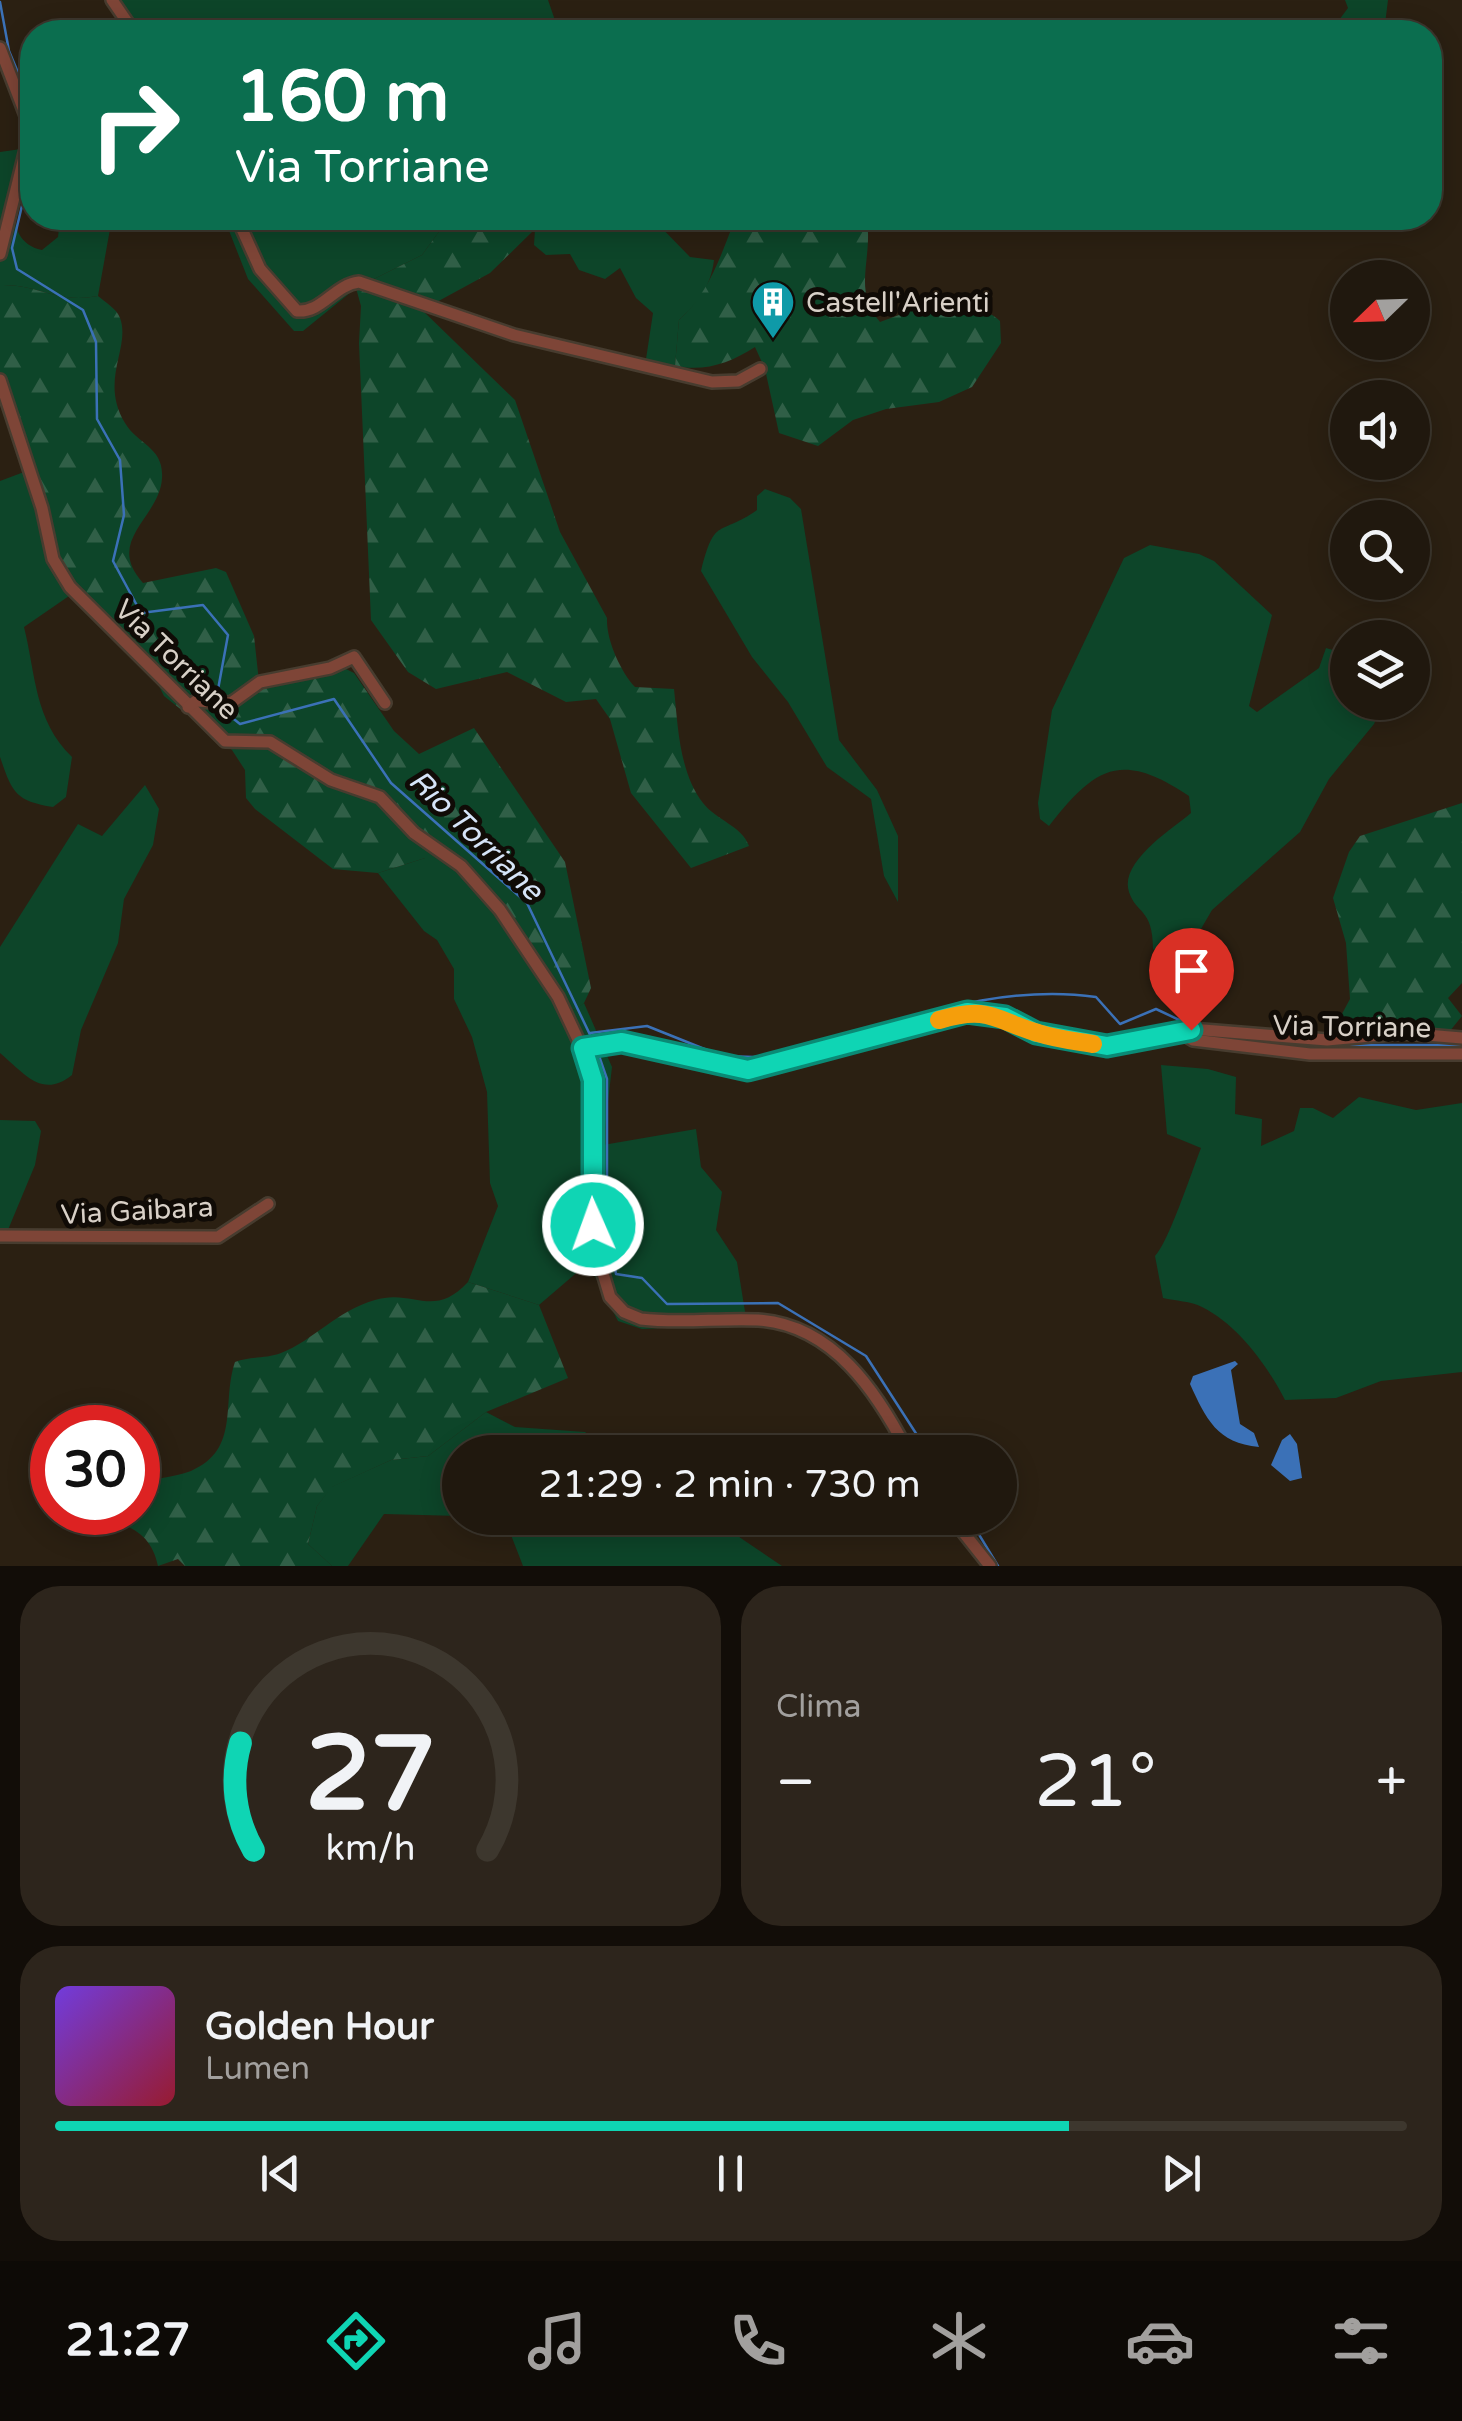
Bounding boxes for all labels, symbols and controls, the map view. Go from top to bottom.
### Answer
text: 160 m [235,56,449,140]
icon: right [70,60,200,190]
text: Via Torriane [235,141,490,195]
north arrow [1330,260,1430,360]
map controls [1330,260,1430,720]
building icon: Castell'Arienti [750,279,796,340]
place label: Castell'Arienti [806,286,990,320]
button: sound [1330,380,1430,480]
button: search [1330,500,1430,600]
street label: Via Torriane [107,592,245,727]
button: layers [1330,620,1430,720]
water label: Rio Torriane [401,762,552,910]
pin [1149,928,1234,1031]
icon: arrive [1164,943,1219,998]
street label: Via Torriane [1272,1009,1432,1045]
position arrow [541,1173,645,1277]
street label: Via Gaibara [60,1190,214,1232]
speed limit sign: 30 [30,1405,160,1535]
text: 21:29 · 2 min · 730 m [538,1462,921,1508]
text: Clima [776,1688,862,1726]
text: 27 [305,1713,436,1838]
text: 21° [1034,1737,1157,1827]
text: − [776,1750,815,1816]
text: + [1376,1750,1407,1816]
text: km/h [326,1827,415,1870]
text: Golden Hour [205,2004,434,2050]
text: Lumen [205,2050,310,2088]
icon: previous [253,2146,308,2201]
icon: pause [703,2146,758,2201]
icon: next [1154,2146,1209,2201]
icon: directions [321,2306,391,2376]
icon: music [522,2306,592,2376]
icon: phone [723,2306,793,2376]
icon: climate [924,2306,994,2376]
icon: car [1125,2306,1195,2376]
icon: filters [1326,2306,1396,2376]
text: 21:27 [66,2314,190,2368]

